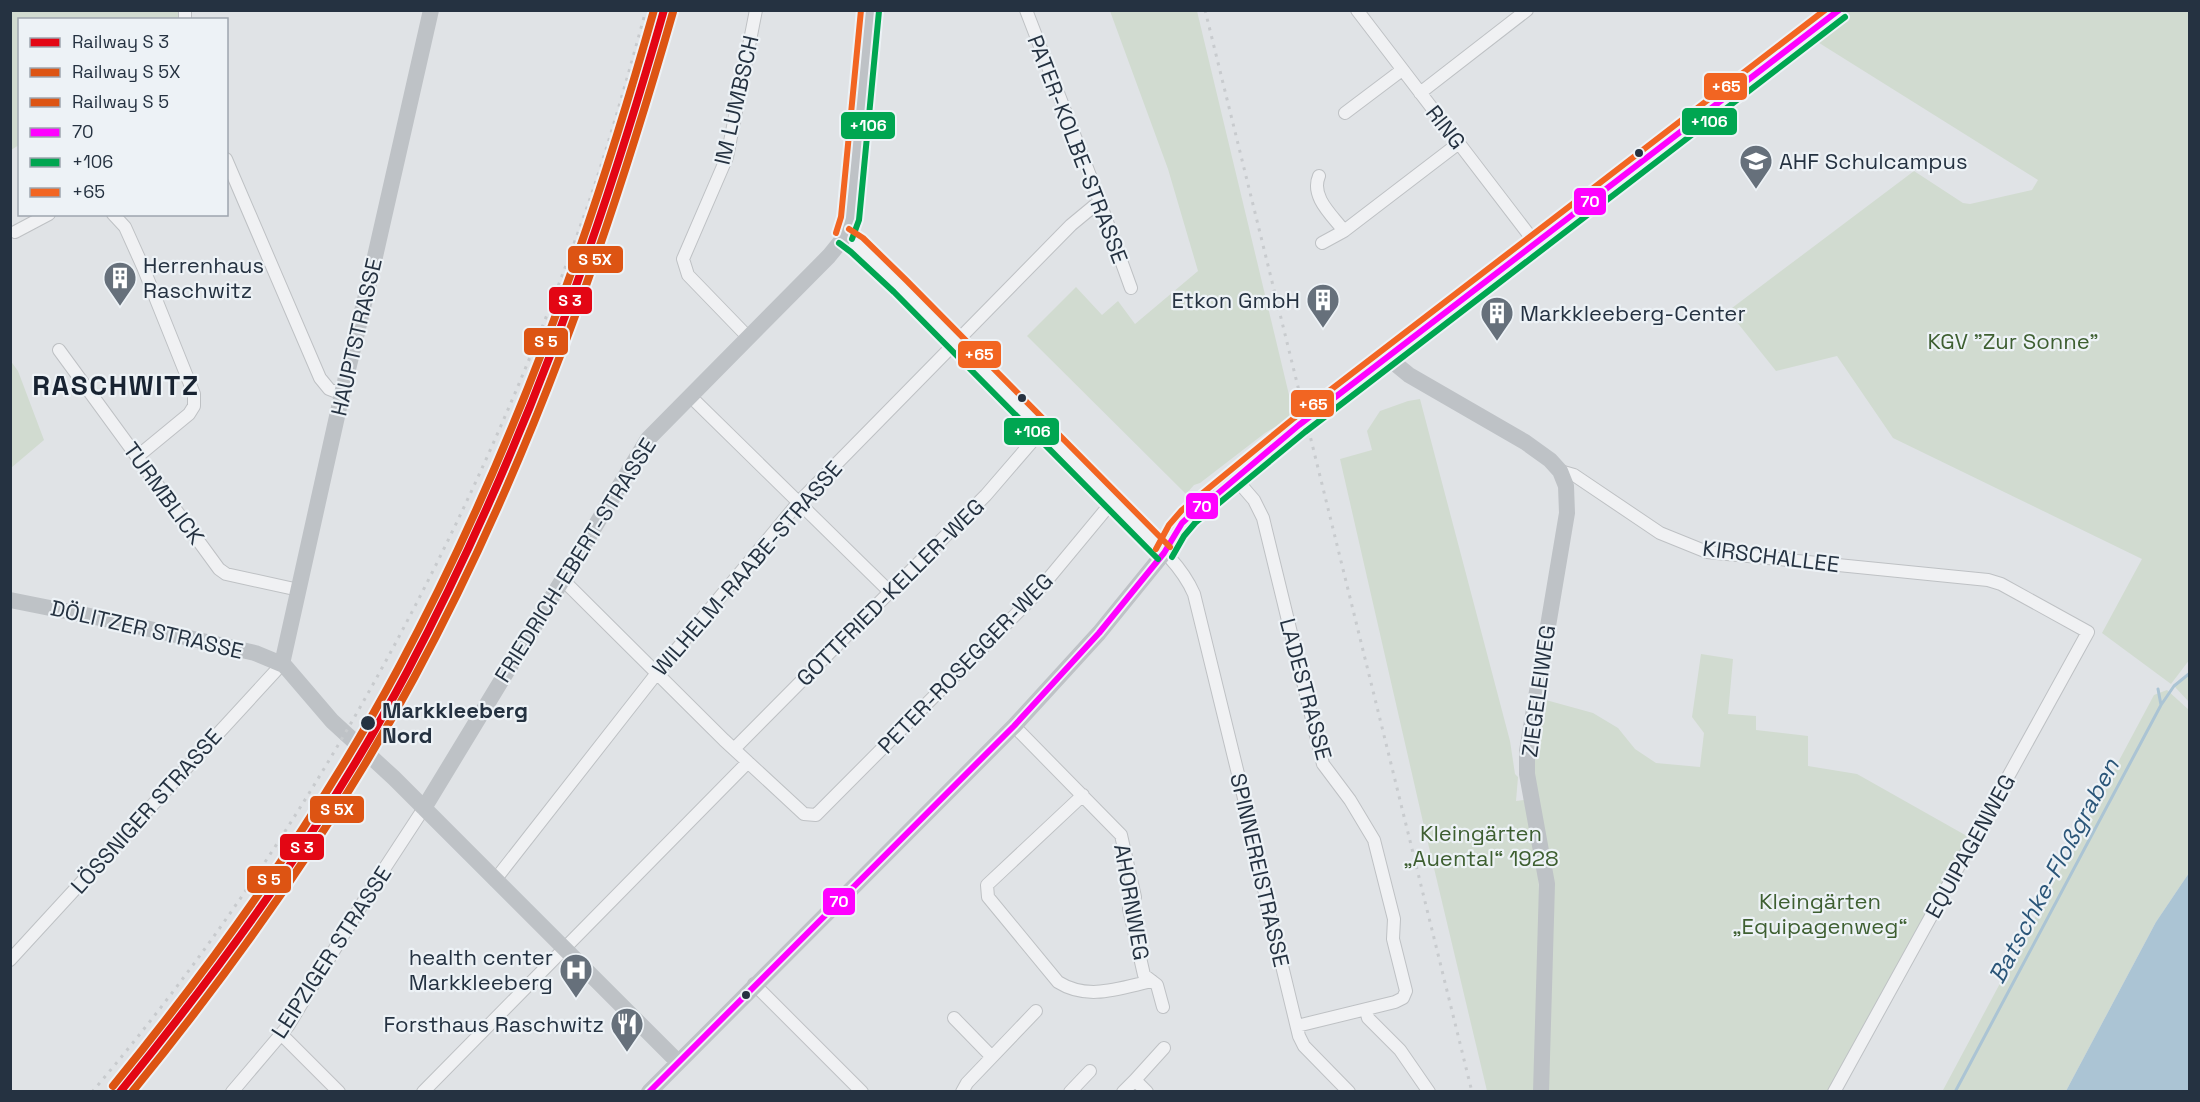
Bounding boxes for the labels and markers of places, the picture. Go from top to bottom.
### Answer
school or university icon: AHF Schulcampus [1738,143,1774,190]
unlabelled marker [1633,147,1645,159]
place label: AHF Schulcampus [1779,147,1968,175]
place label: Herrenhaus Raschwitz [143,251,264,304]
building icon: Herrenhaus Raschwitz [102,260,138,307]
building icon: Etkon GmbH [1305,282,1341,329]
place label: Etkon GmbH [1171,286,1300,314]
building icon: Markkleeberg-Center [1479,295,1515,342]
place label: Markkleeberg-Center [1520,299,1746,327]
unlabelled marker [1016,392,1028,404]
place label: Markkleeberg Nord [382,696,528,749]
marker: Markkleeberg Nord [359,714,377,732]
place label: health center Markkleeberg [409,943,553,996]
hospital icon: health center Markkleeberg [558,952,594,999]
unlabelled marker [740,989,752,1001]
restaurant icon: Forsthaus Raschwitz [609,1006,645,1053]
place label: Forsthaus Raschwitz [383,1010,604,1038]

